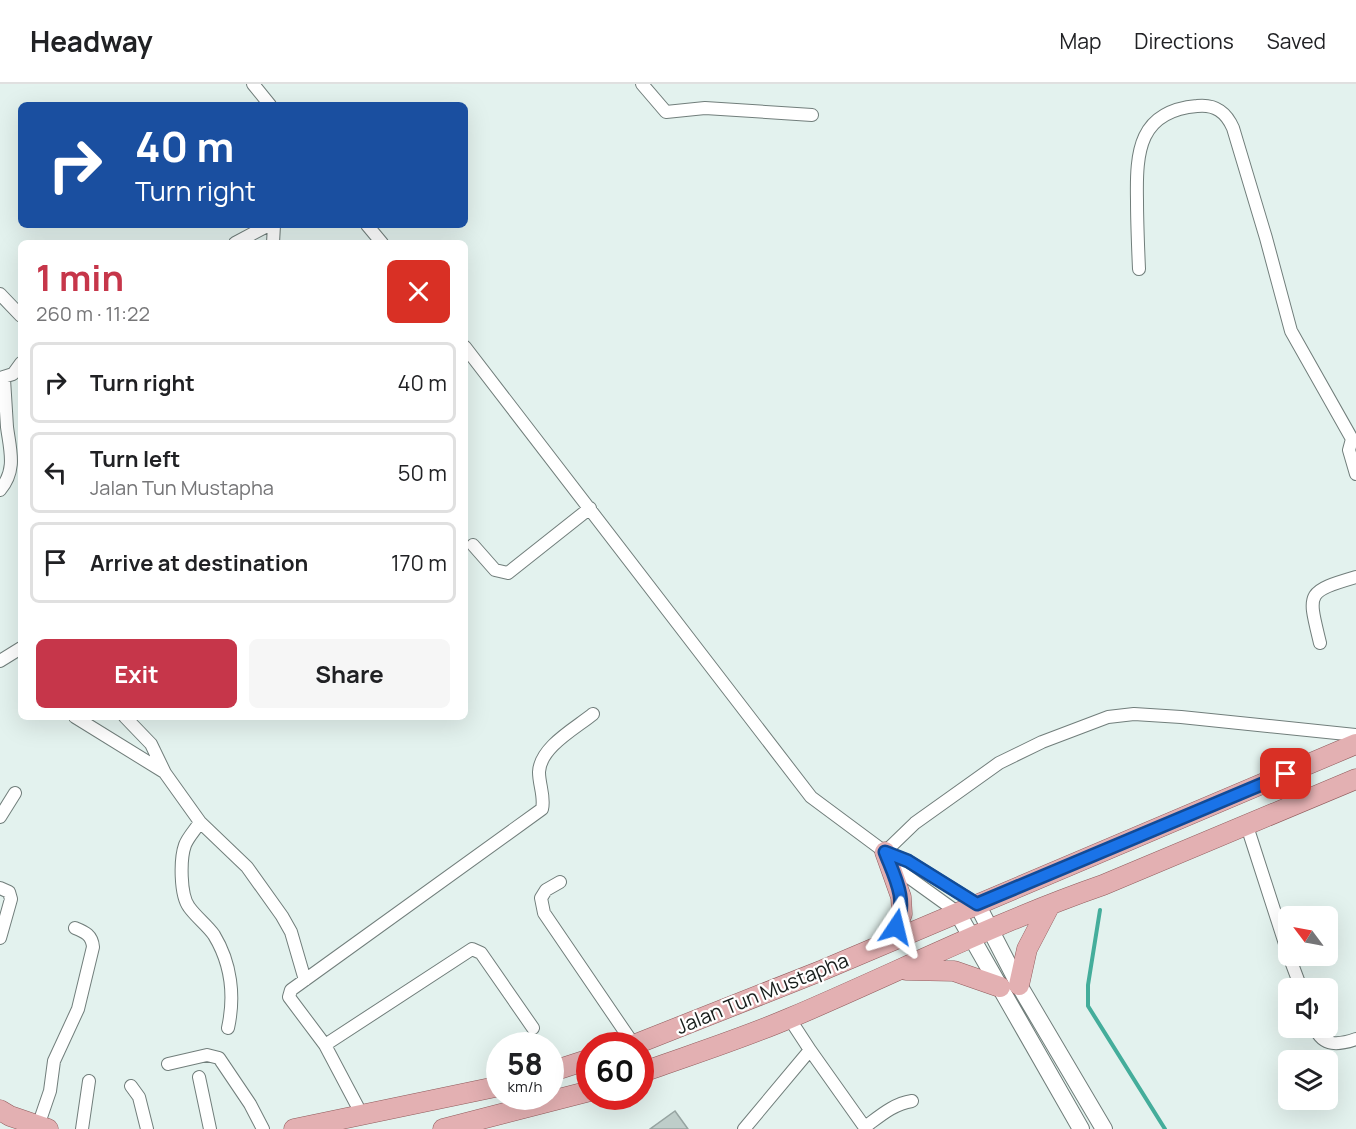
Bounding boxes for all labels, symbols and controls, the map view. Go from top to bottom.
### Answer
text: Headway [30,22,153,60]
text: Map [1060,27,1101,55]
text: Directions [1134,27,1234,55]
text: Saved [1267,27,1326,55]
text: 40 m [135,117,234,175]
icon: right [36,126,114,204]
text: Turn right [135,172,256,209]
text: 1 min [36,253,124,302]
button: close [387,260,450,323]
text: 260 m · 11:22 [36,300,150,327]
icon: right [39,366,72,399]
text: Turn right [90,368,195,398]
text: 40 m [398,368,447,398]
text: Turn left [90,444,180,474]
icon: left [39,456,72,489]
text: 50 m [398,458,447,488]
text: Jalan Tun Mustapha [90,474,274,501]
icon: arrive [39,546,72,579]
text: Arrive at destination [90,548,308,578]
text: 170 m [391,548,447,578]
button: Exit [36,639,237,708]
button: Share [249,639,450,708]
pin [1260,748,1311,799]
icon: arrive [1269,757,1302,790]
position arrow [864,895,928,959]
north arrow [1278,906,1338,966]
map controls [1278,906,1338,1110]
street label: Jalan Tun Mustapha [672,946,852,1040]
button: sound [1278,978,1338,1038]
speed limit sign: 60 [576,1032,654,1110]
text: 58 [507,1043,543,1084]
button: layers [1278,1050,1338,1110]
text: km/h [508,1076,542,1097]

